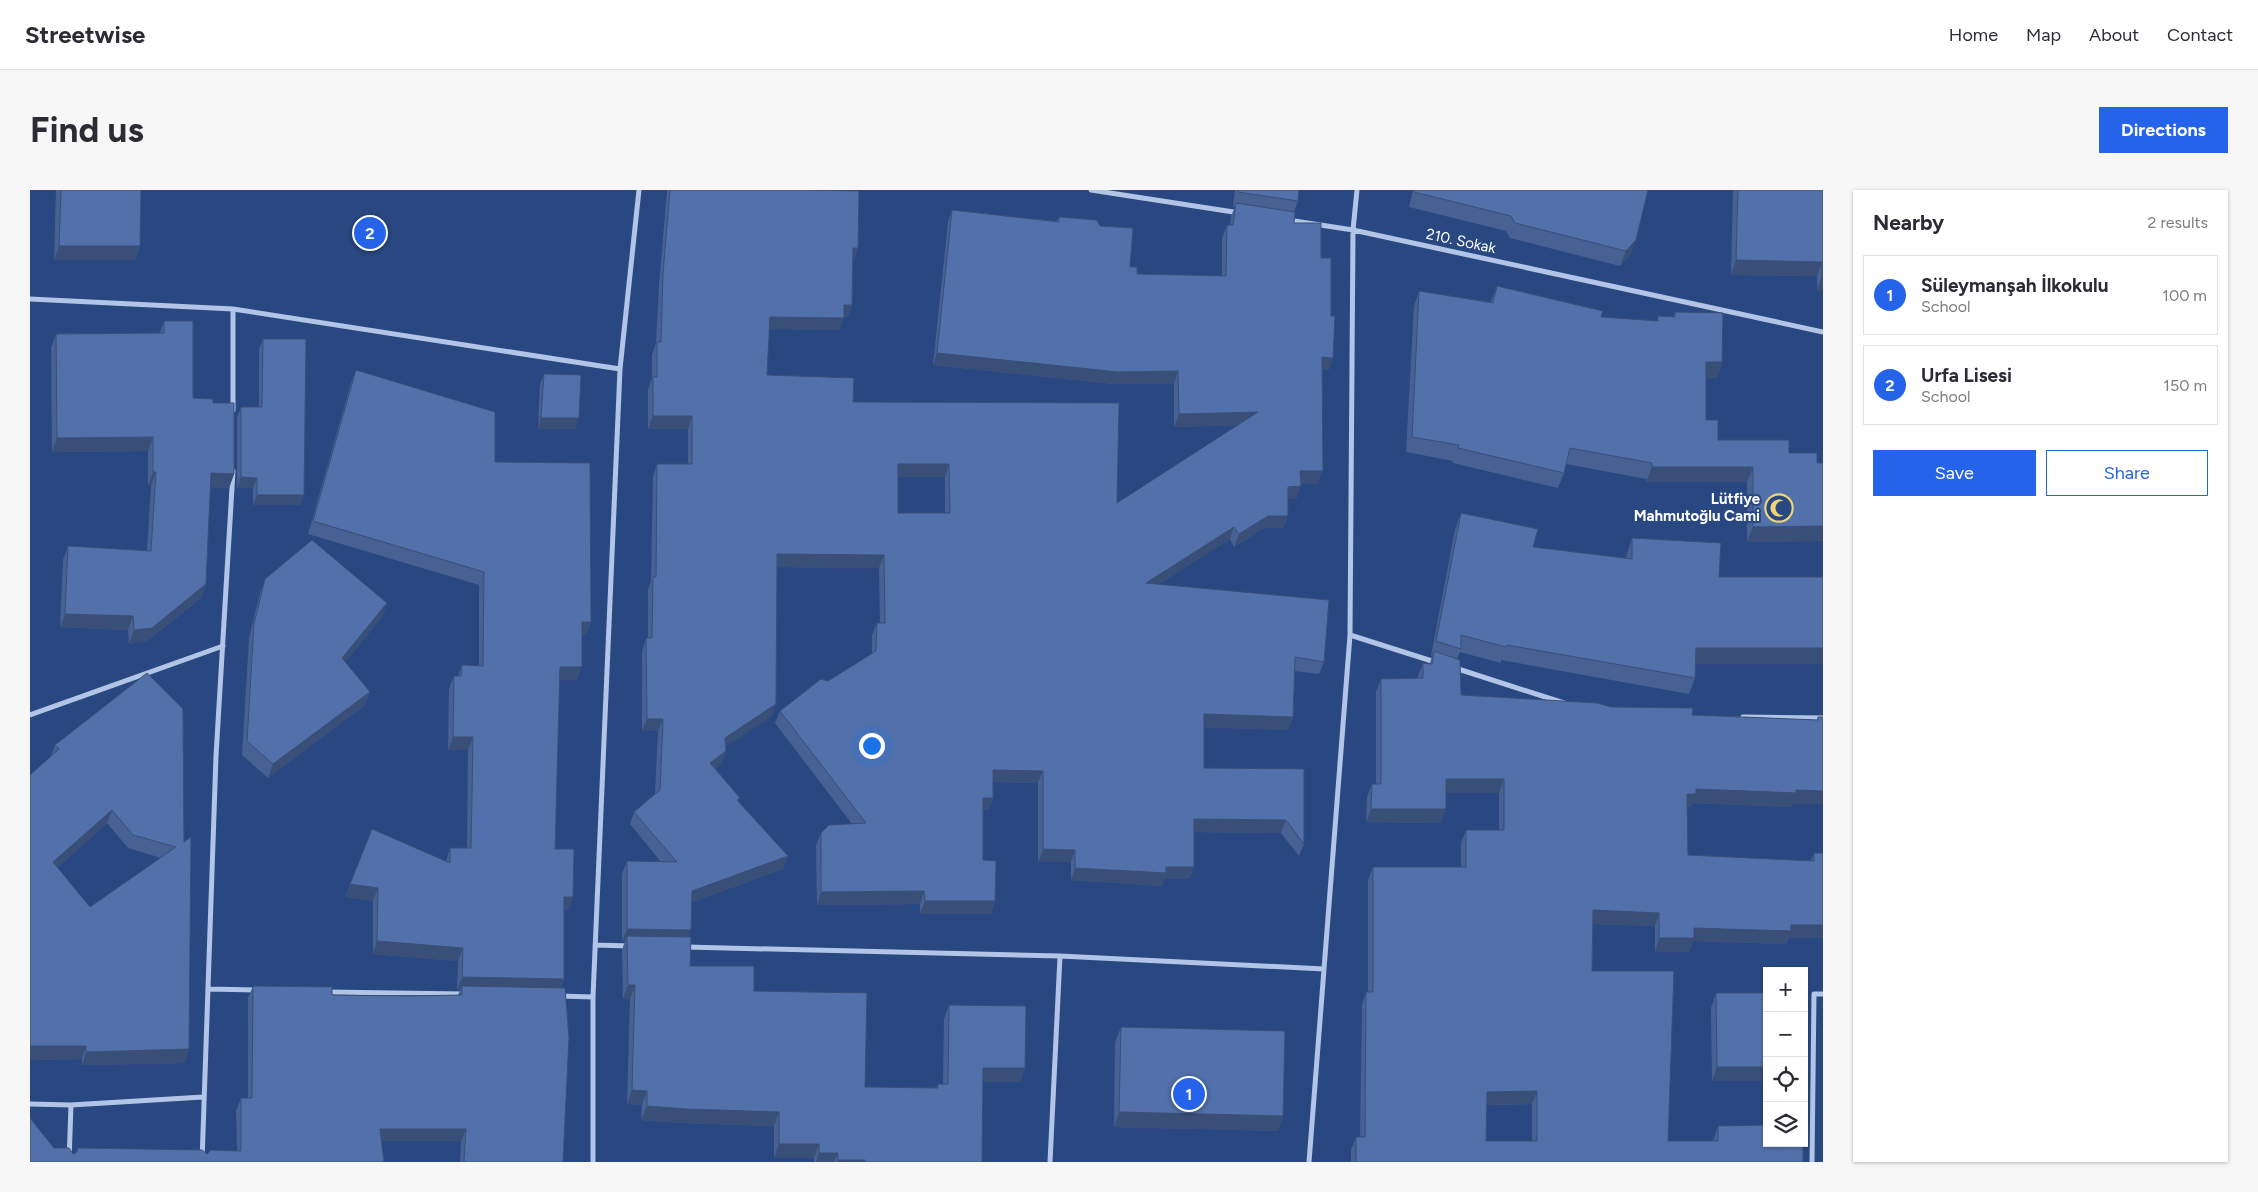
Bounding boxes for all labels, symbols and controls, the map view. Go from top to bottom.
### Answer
text: Streetwise [25,20,145,49]
text: Home [1949,24,1998,46]
text: Map [2026,24,2061,46]
text: About [2089,24,2139,46]
text: Contact [2167,24,2233,46]
button: Directions [2099,107,2228,153]
text: Find us [30,109,144,151]
text: Nearby [1873,210,1944,235]
text: 2 results [2148,213,2208,232]
pin: 2 [354,214,386,252]
street label: 210. Sokak [1424,225,1498,257]
text: Süleymanşah İlkokulu [1921,274,2109,297]
text: 1 [1887,286,1893,305]
text: 100 m [2162,286,2207,305]
text: School [1921,297,1971,316]
text: Urfa Lisesi [1921,364,2012,387]
text: 2 [1885,376,1895,395]
text: 150 m [2163,376,2207,395]
text: School [1921,387,1971,406]
button: Save [1873,450,2036,496]
button: Share [2046,450,2208,496]
place label: Lütfiye Mahmutoğlu Cami [1634,490,1761,525]
mosque icon: Lütfiye Mahmutoğlu Cami [1764,493,1794,523]
your location [859,733,885,759]
map controls [1763,967,1808,1147]
button: + [1763,967,1808,1012]
button: − [1763,1012,1808,1057]
button: locate [1763,1057,1808,1102]
pin: 1 [1173,1075,1205,1113]
button: layers [1763,1102,1808,1147]

